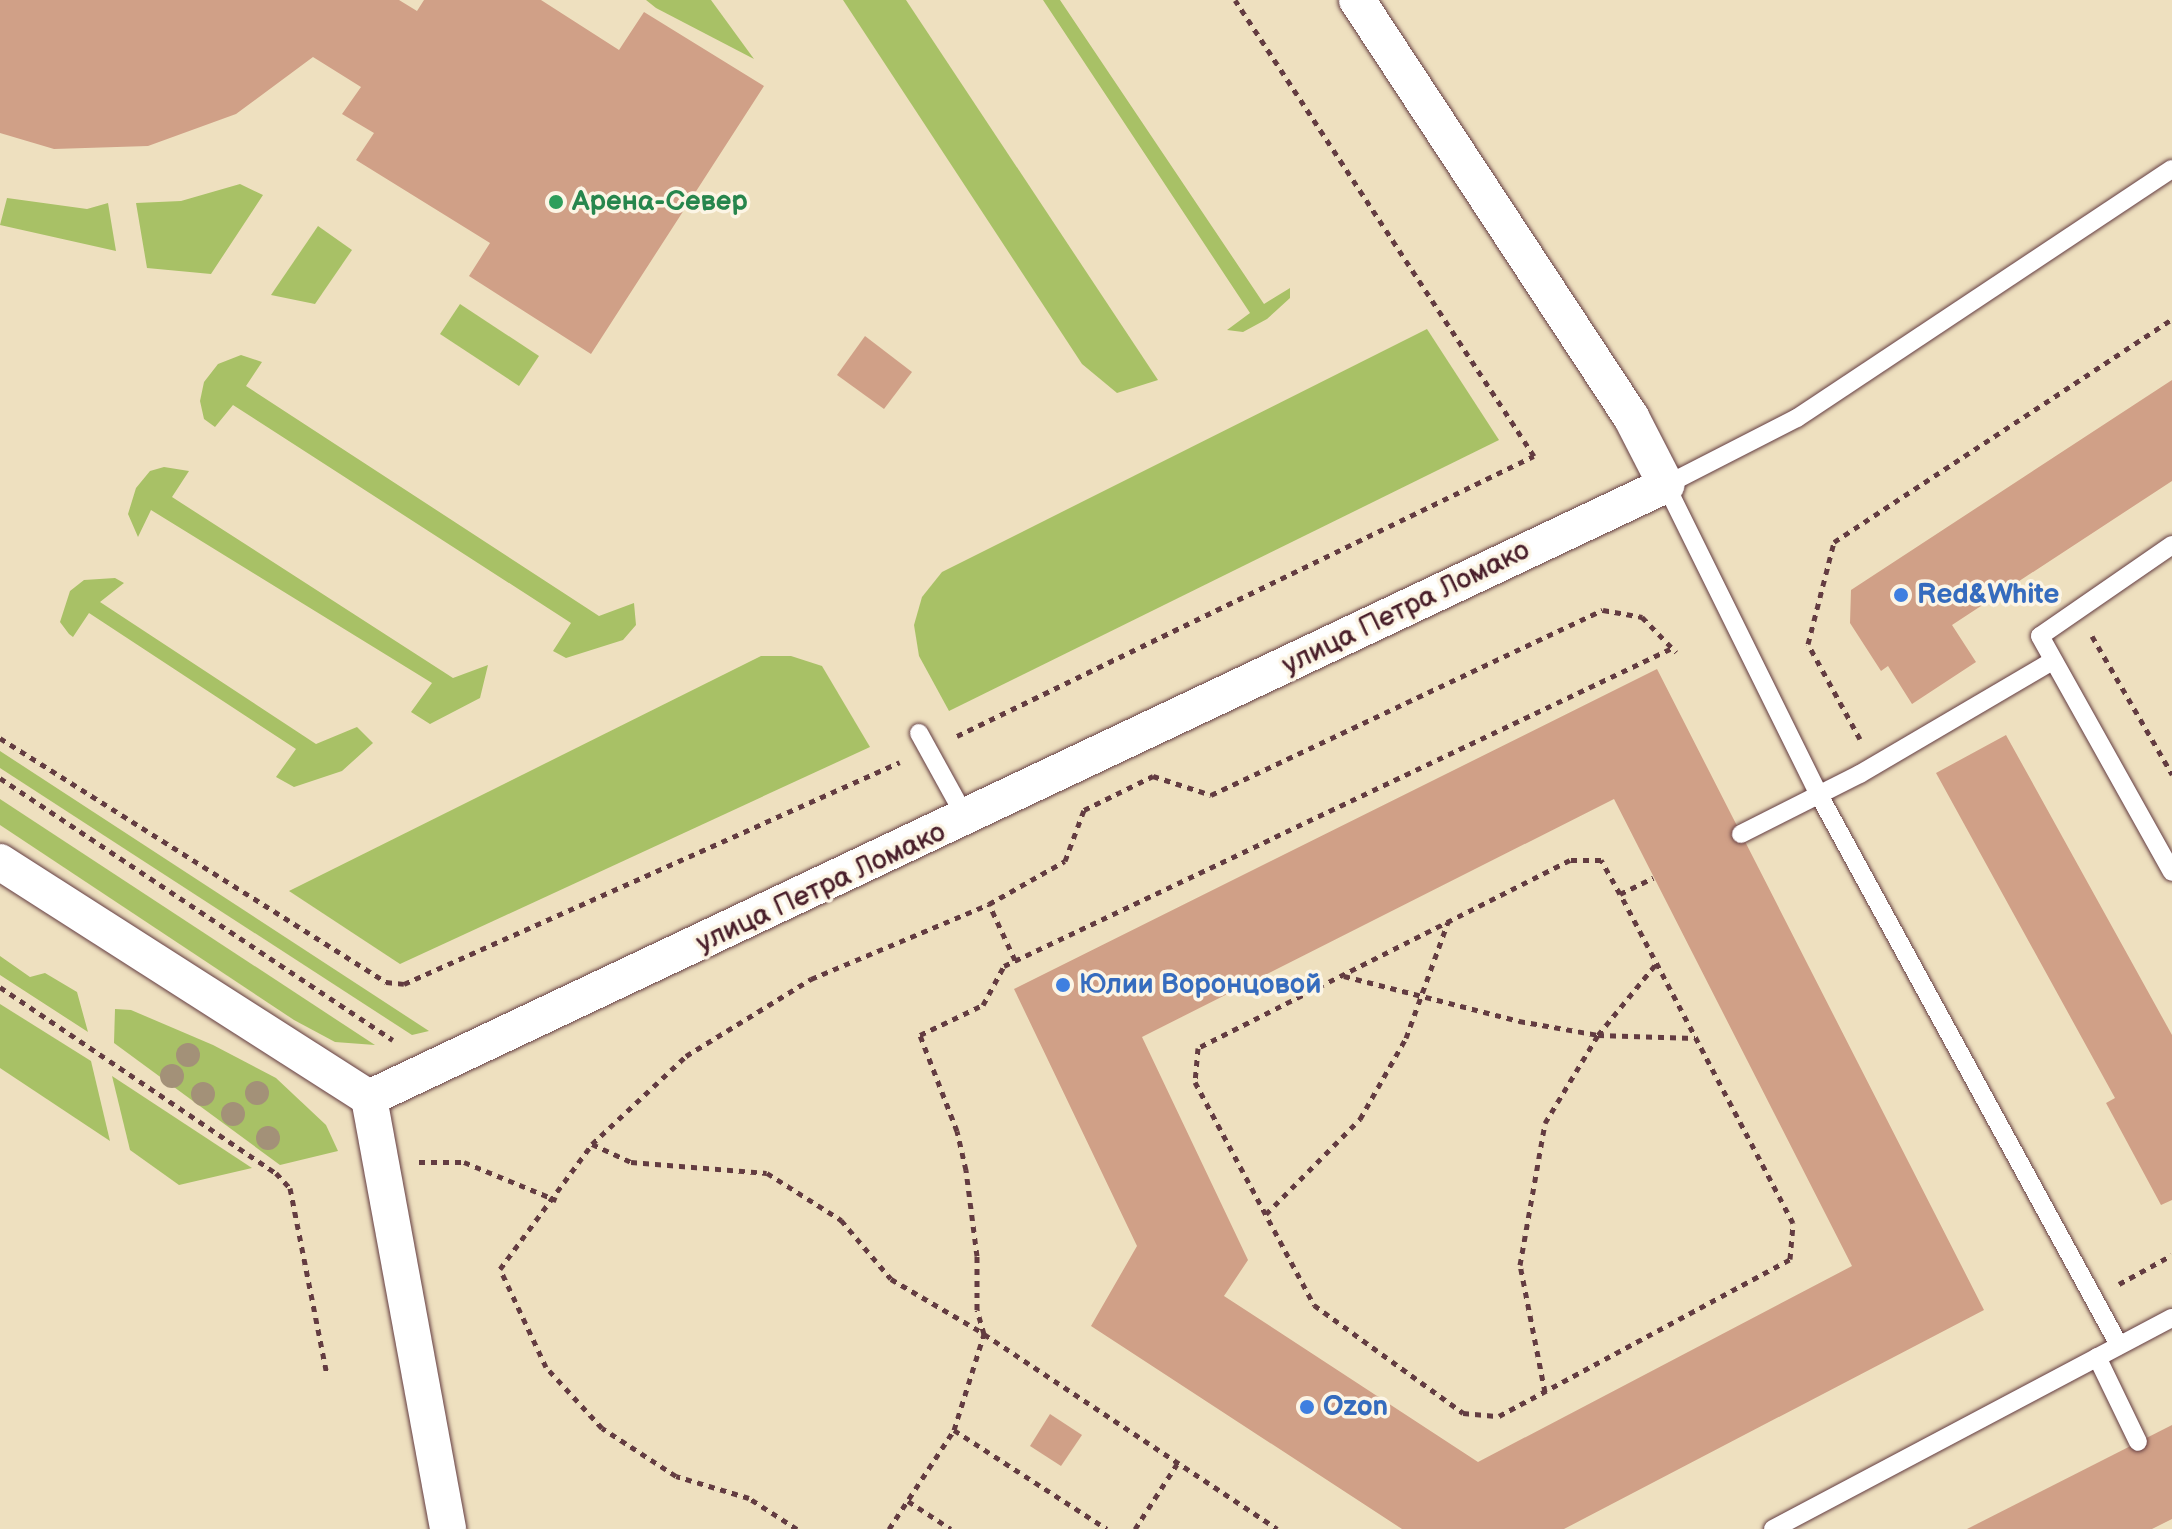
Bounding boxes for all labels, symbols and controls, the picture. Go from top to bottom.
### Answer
place label: Арена-Север [572,185,748,219]
marker: Арена-Север [547,193,565,211]
street label: улица Петра Ломако [1277,534,1535,682]
place label: Red&White [1917,578,2059,612]
marker: Red&White [1892,586,1910,604]
street label: улица Петра Ломако [691,816,951,960]
place label: Юлии Воронцовой [1079,968,1321,1002]
marker: Юлии Воронцовой [1054,976,1072,994]
place label: Ozon [1323,1390,1388,1424]
marker: Ozon [1298,1398,1316,1416]

